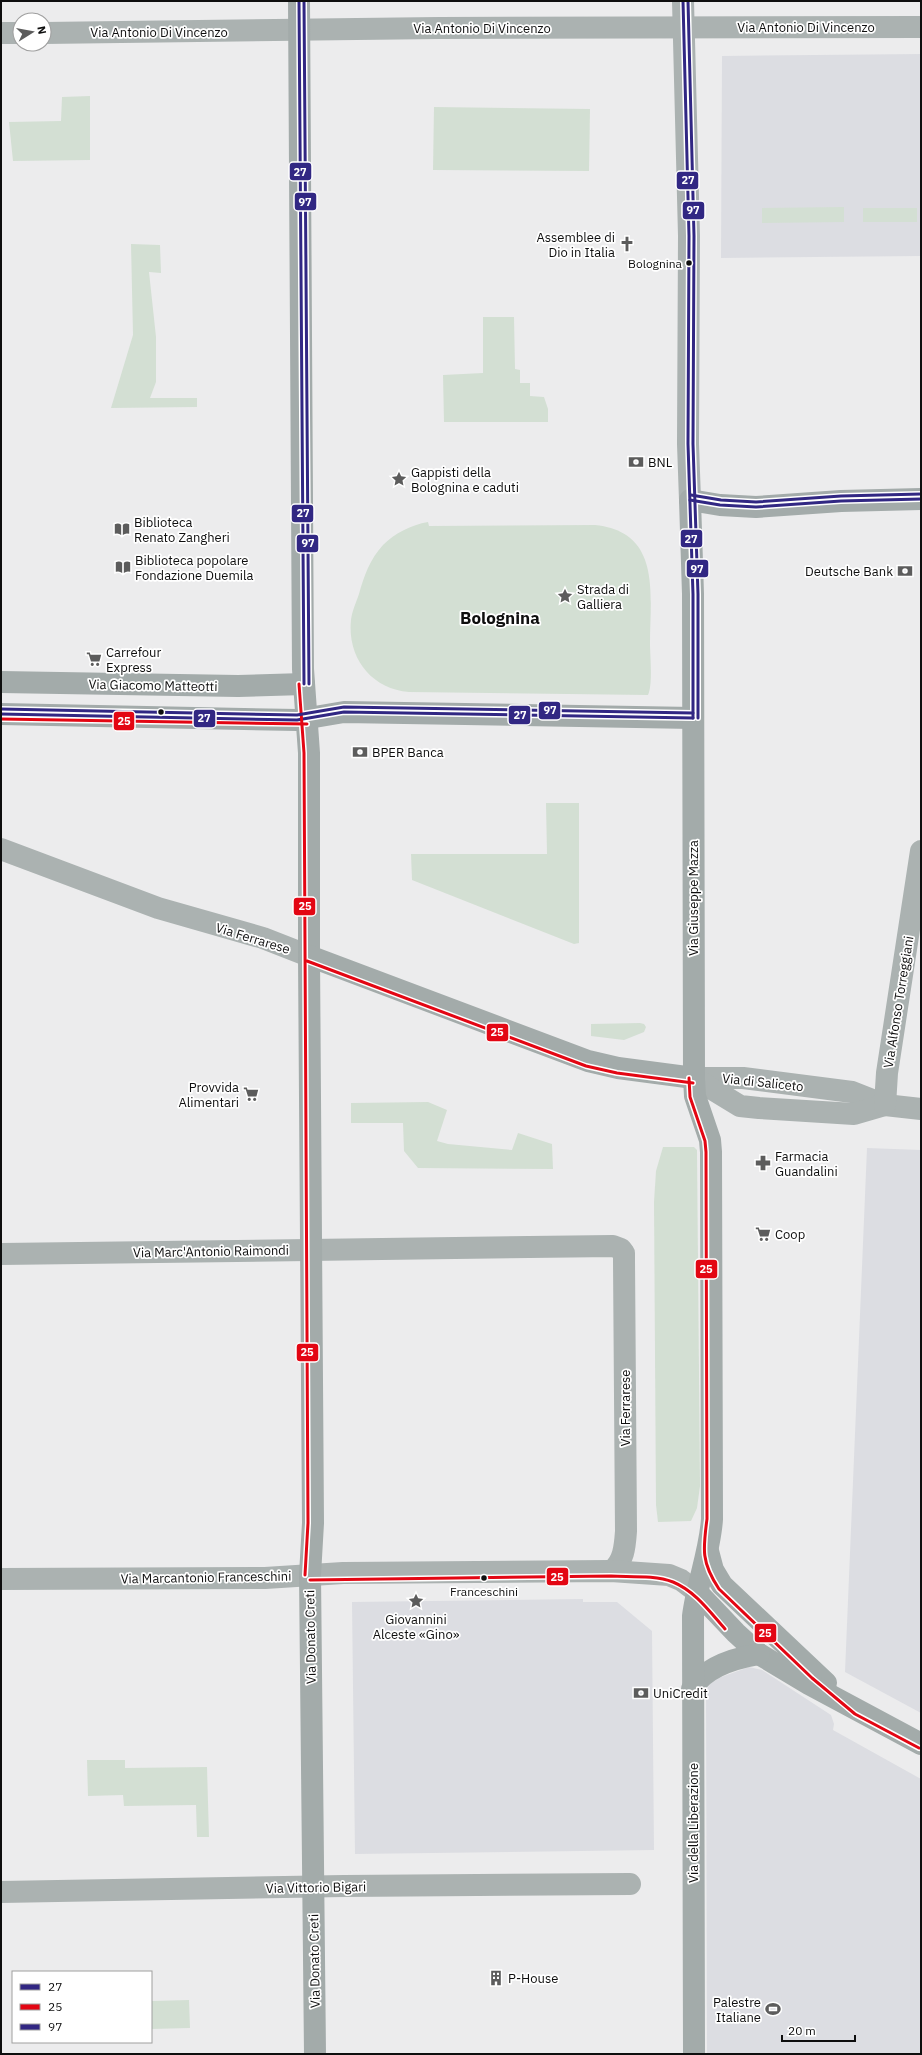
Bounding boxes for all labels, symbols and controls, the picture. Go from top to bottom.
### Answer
north arrow [12,12,52,52]
street label: Via Antonio Di Vincenzo [737,19,875,36]
street label: Via Antonio Di Vincenzo [413,20,551,37]
street label: Via Antonio Di Vincenzo [90,24,228,41]
text: N [34,25,49,35]
line badge: 27 [289,162,312,181]
text: 27 [293,165,307,179]
line badge: 27 [676,171,699,190]
text: 27 [681,173,695,187]
line badge: 97 [294,192,317,211]
text: 97 [298,195,312,209]
line badge: 97 [682,201,705,220]
text: 97 [686,203,700,217]
place label: Assemblee di Dio in Italia [536,229,615,261]
church icon: Assemblee di Dio in Italia [618,235,636,253]
place label: Bolognina [628,256,683,271]
marker: Bolognina [684,258,694,268]
bank icon: BNL [627,453,645,471]
place label: BNL [648,454,673,471]
place label: Gappisti della Bolognina e caduti [411,464,519,496]
place icon: Gappisti della Bolognina e caduti [390,470,408,488]
line badge: 27 [291,504,314,523]
text: 27 [296,506,310,520]
place label: Biblioteca Renato Zangheri [134,514,230,546]
library icon: Biblioteca Renato Zangheri [113,520,131,538]
line badge: 27 [680,529,703,548]
text: 27 [684,532,698,546]
line badge: 97 [296,534,319,553]
text: 97 [301,536,315,550]
place label: Biblioteca popolare Fondazione Duemila [135,552,254,584]
library icon: Biblioteca popolare Fondazione Duemila [114,558,132,576]
line badge: 97 [686,559,709,578]
text: 97 [690,562,704,576]
bank icon: Deutsche Bank [896,562,914,580]
place label: Deutsche Bank [805,563,893,580]
place label: Strada di Galliera [577,581,629,613]
place icon: Strada di Galliera [556,587,574,605]
district label: Bolognina [460,607,540,629]
place label: Carrefour Express [106,644,161,676]
supermarket icon: Carrefour Express [85,650,103,668]
street label: Via Giacomo Matteotti [88,676,218,695]
line badge: 97 [538,701,561,720]
text: 97 [543,703,557,717]
line badge: 27 [508,705,531,725]
unlabelled marker [156,707,166,717]
text: 27 [513,708,527,722]
line badge: 27 [193,709,216,728]
line badge: 25 [113,711,135,731]
text: 27 [197,711,211,725]
text: 25 [117,714,131,728]
bank icon: BPER Banca [351,743,369,761]
place label: BPER Banca [372,744,444,761]
street label: Via Giuseppe Mazza [685,840,702,956]
line badge: 25 [293,897,316,916]
text: 25 [298,899,312,913]
street label: Via Ferrarese [214,919,292,958]
street label: Via Alfonso Torreggiani [880,935,917,1069]
line badge: 25 [486,1023,509,1042]
text: 25 [490,1025,504,1039]
street label: Via di Saliceto [721,1070,804,1095]
place label: Provvida Alimentari [178,1079,239,1111]
supermarket icon: Provvida Alimentari [242,1085,260,1103]
place label: Farmacia Guandalini [775,1148,838,1180]
pharmacy icon: Farmacia Guandalini [754,1154,772,1172]
supermarket icon: Coop [754,1225,772,1243]
place label: Coop [775,1226,805,1243]
street label: Via Marc'Antonio Raimondi [133,1242,289,1261]
line badge: 25 [695,1259,718,1279]
text: 25 [699,1262,713,1276]
line badge: 25 [296,1343,319,1362]
text: 25 [300,1345,314,1359]
street label: Via Ferrarese [617,1370,634,1447]
line badge: 25 [546,1567,569,1586]
street label: Via Marcantonio Franceschini [120,1568,292,1587]
text: 25 [550,1570,564,1584]
marker: Franceschini [479,1573,489,1583]
place label: Franceschini [450,1584,518,1599]
street label: Via Donato Creti [301,1590,320,1684]
place icon: Giovannini Alceste «Gino» [407,1592,425,1610]
place label: Giovannini Alceste «Gino» [373,1611,460,1643]
line badge: 25 [754,1623,777,1643]
text: 25 [758,1626,772,1640]
bank icon: UniCredit [632,1684,650,1702]
place label: UniCredit [653,1685,708,1702]
street label: Via della Liberazione [685,1763,702,1883]
street label: Via Vittorio Bigari [266,1878,366,1897]
street label: Via Donato Creti [305,1914,324,2008]
building icon: P-House [487,1969,505,1987]
place label: P-House [508,1970,558,1987]
legend [12,1971,152,2043]
text: 27 [48,1979,62,1994]
place label: Palestre Italiane [713,1994,761,2026]
text: 25 [48,1999,62,2014]
sports icon: Palestre Italiane [764,2000,782,2018]
scale bar [782,2017,855,2043]
text: 97 [48,2019,62,2034]
text: 20 m [788,2023,816,2038]

